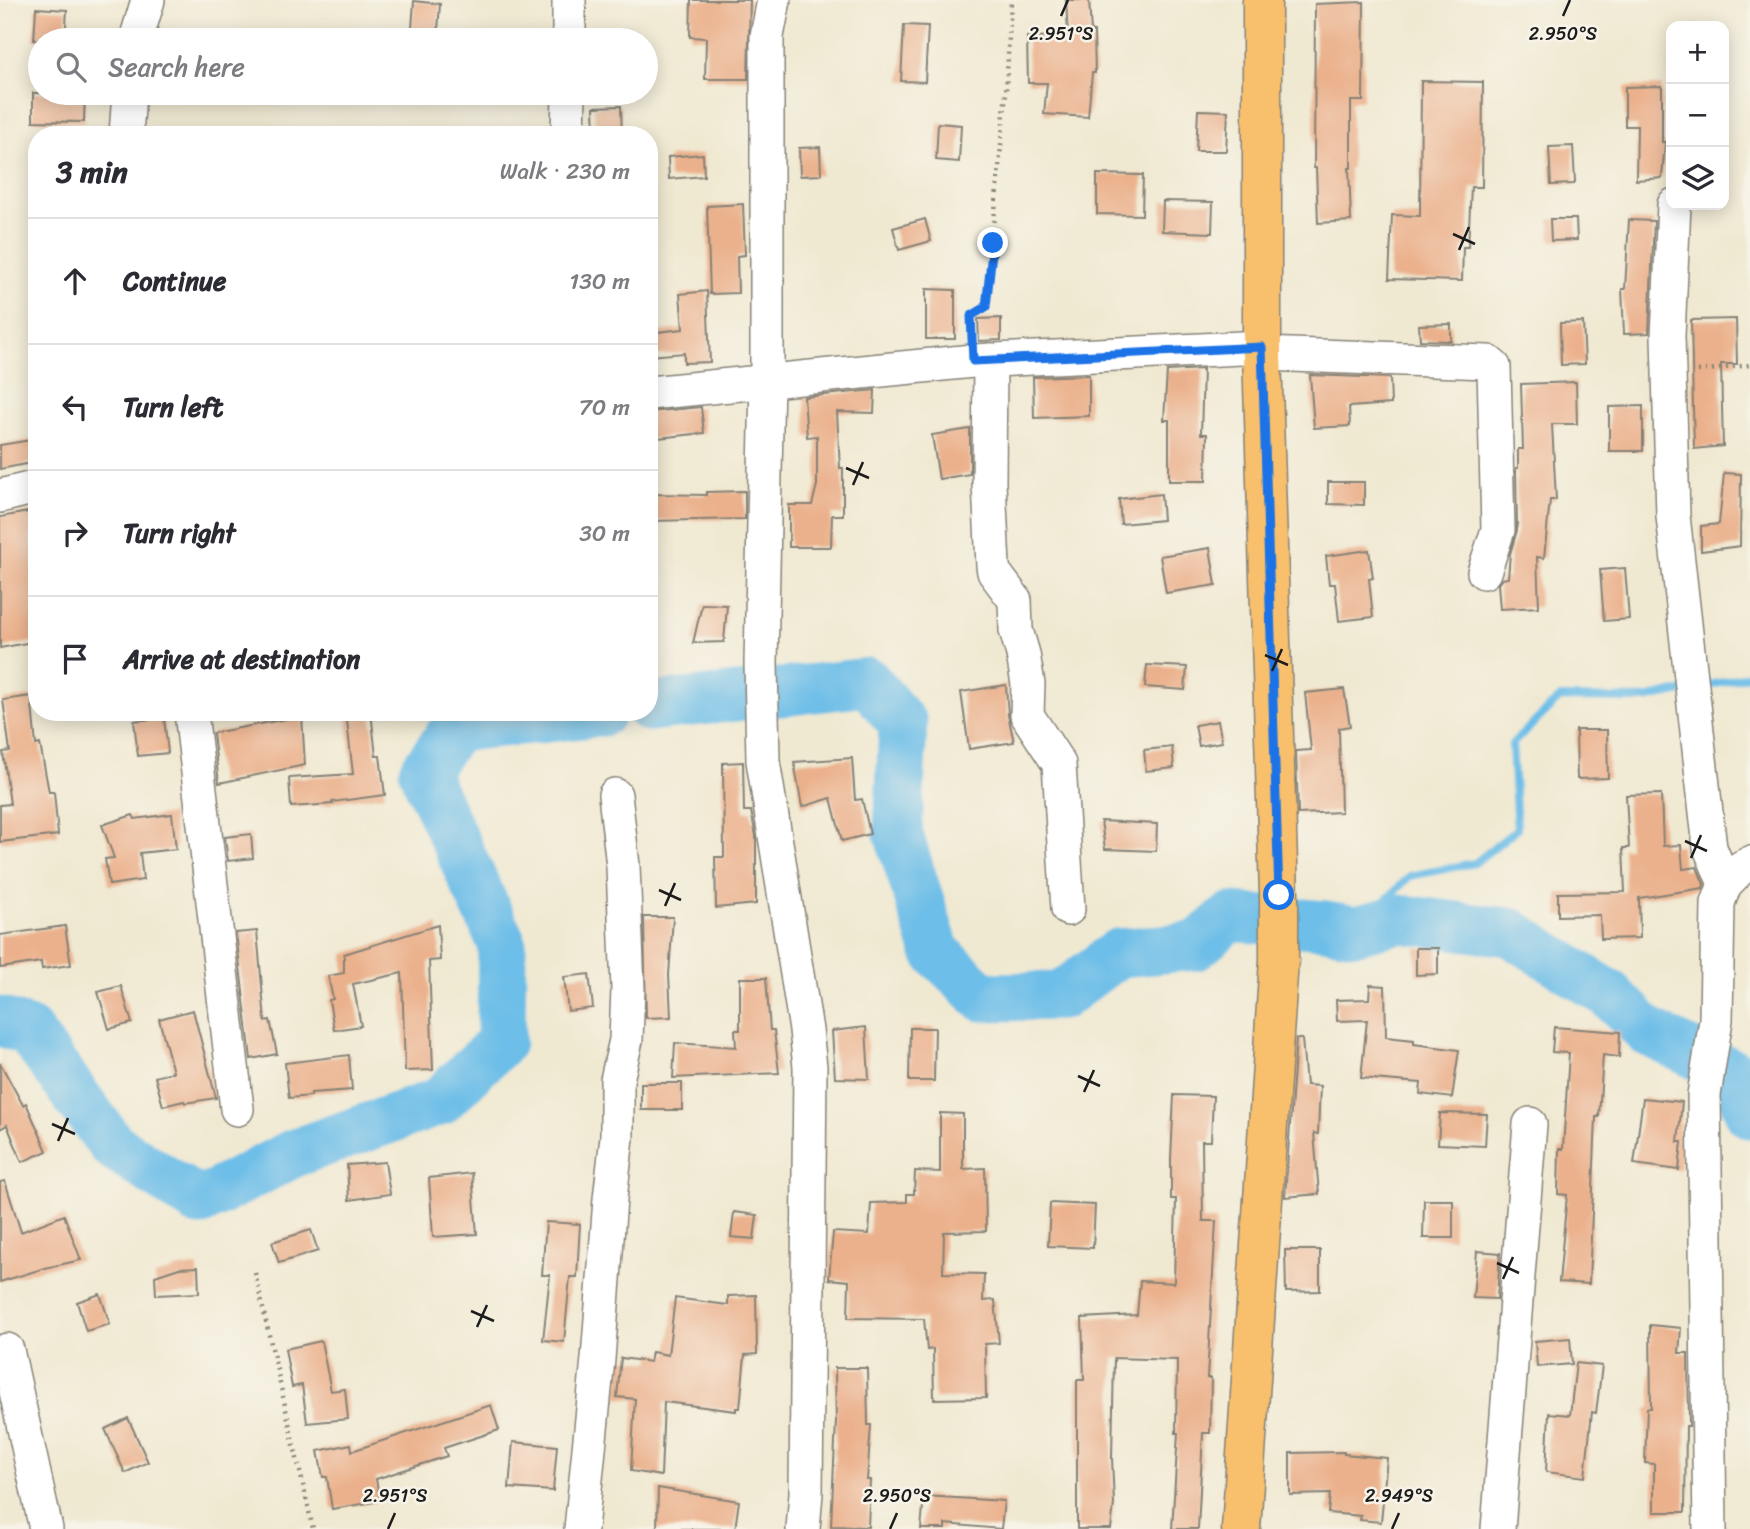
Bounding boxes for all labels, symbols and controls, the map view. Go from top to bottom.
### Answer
text: 2.951°S [1029,18,1093,50]
text: 2.950°S [1529,18,1597,50]
map controls [1666,21,1729,210]
button: + [1666,21,1729,84]
search box [28,28,658,105]
text: Search here [108,44,245,90]
icon: search [52,48,90,86]
button: − [1666,84,1729,147]
text: 3 min [56,145,128,199]
button: layers [1666,147,1729,210]
text: Walk · 230 m [500,151,630,192]
route end [977,227,1008,258]
text: Continue [123,258,226,304]
text: 130 m [569,261,630,302]
icon: ahead [56,262,94,300]
text: Turn left [123,384,223,430]
text: 70 m [579,387,630,428]
icon: left [56,388,94,426]
text: Turn right [123,510,236,556]
text: 30 m [579,513,630,554]
icon: right [56,514,94,552]
text: Arrive at destination [123,636,360,682]
icon: arrive [56,640,94,678]
route start [1263,879,1294,910]
text: 2.951°S [363,1480,427,1512]
text: 2.950°S [863,1480,931,1512]
text: 2.949°S [1365,1480,1433,1512]

